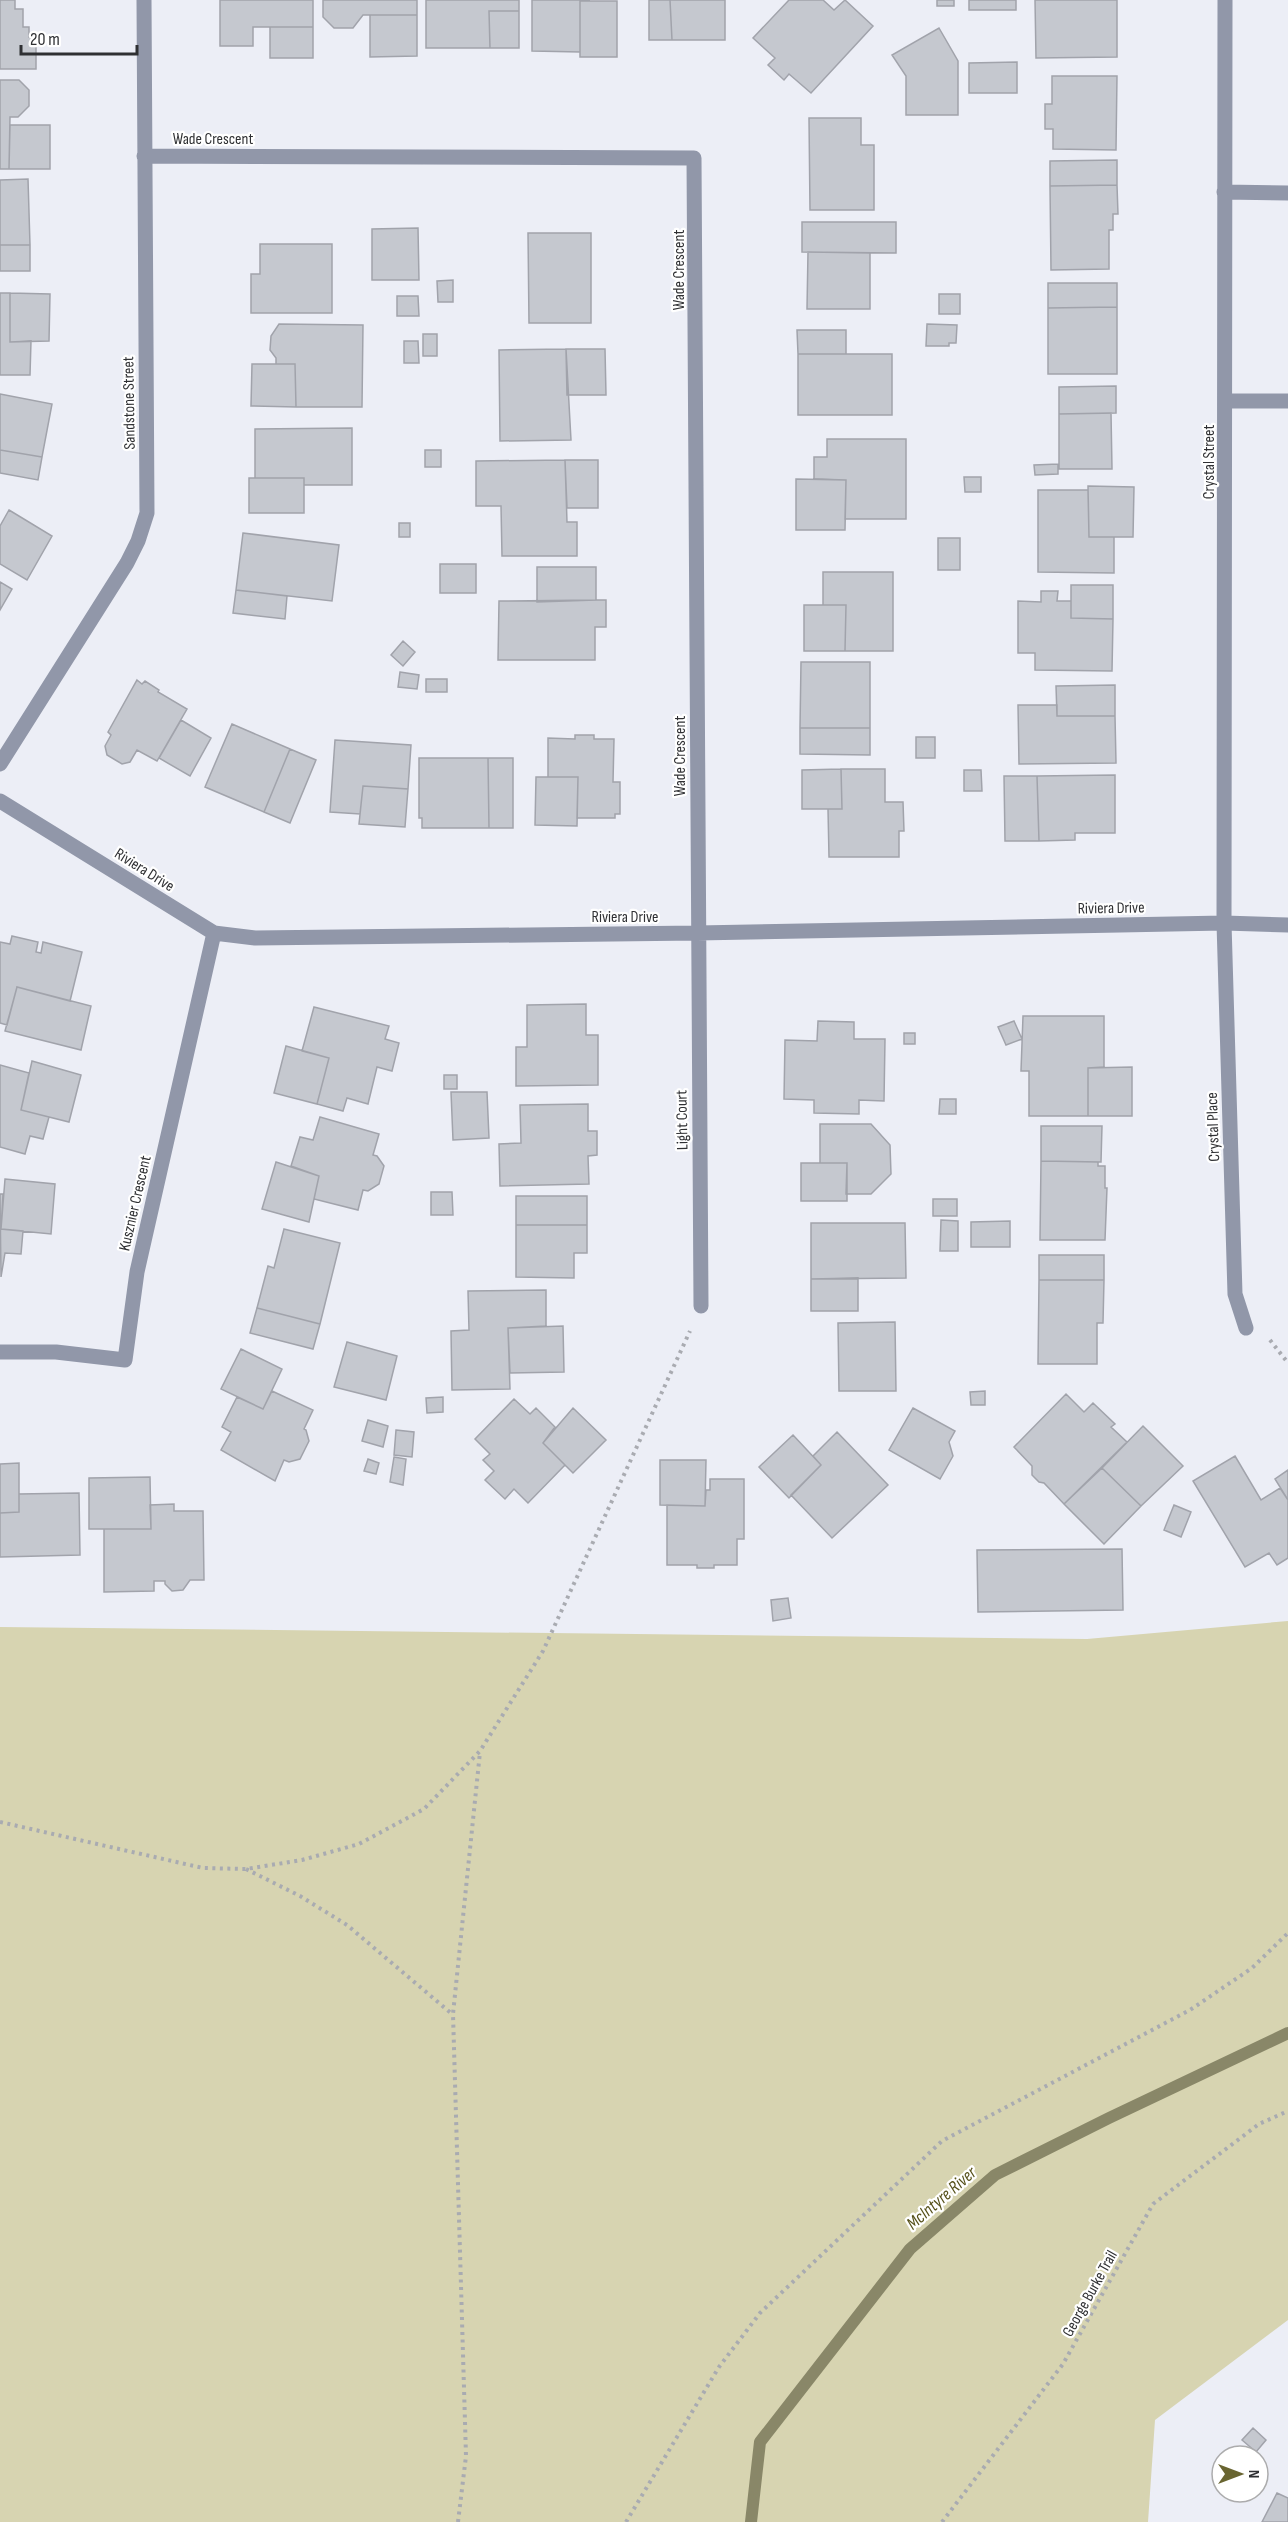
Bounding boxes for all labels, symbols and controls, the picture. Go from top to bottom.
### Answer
scale bar [21,18,136,56]
text: 20 m [30,29,60,50]
street label: Wade Crescent [173,130,253,149]
street label: Wade Crescent [670,230,689,310]
street label: Sandstone Street [119,356,140,450]
street label: Crystal Street [1200,425,1219,499]
street label: Wade Crescent [671,716,690,796]
street label: Riviera Drive [111,844,178,896]
street label: Riviera Drive [1077,898,1145,919]
street label: Riviera Drive [592,908,658,927]
street label: Light Court [672,1090,693,1150]
street label: Crystal Place [1203,1092,1224,1162]
street label: Kusznier Crescent [115,1154,156,1253]
water label: McIntyre River [902,2162,981,2234]
street label: George Burke Trail [1059,2247,1122,2340]
north arrow [1210,2444,1270,2504]
text: N [1244,2470,1263,2478]

